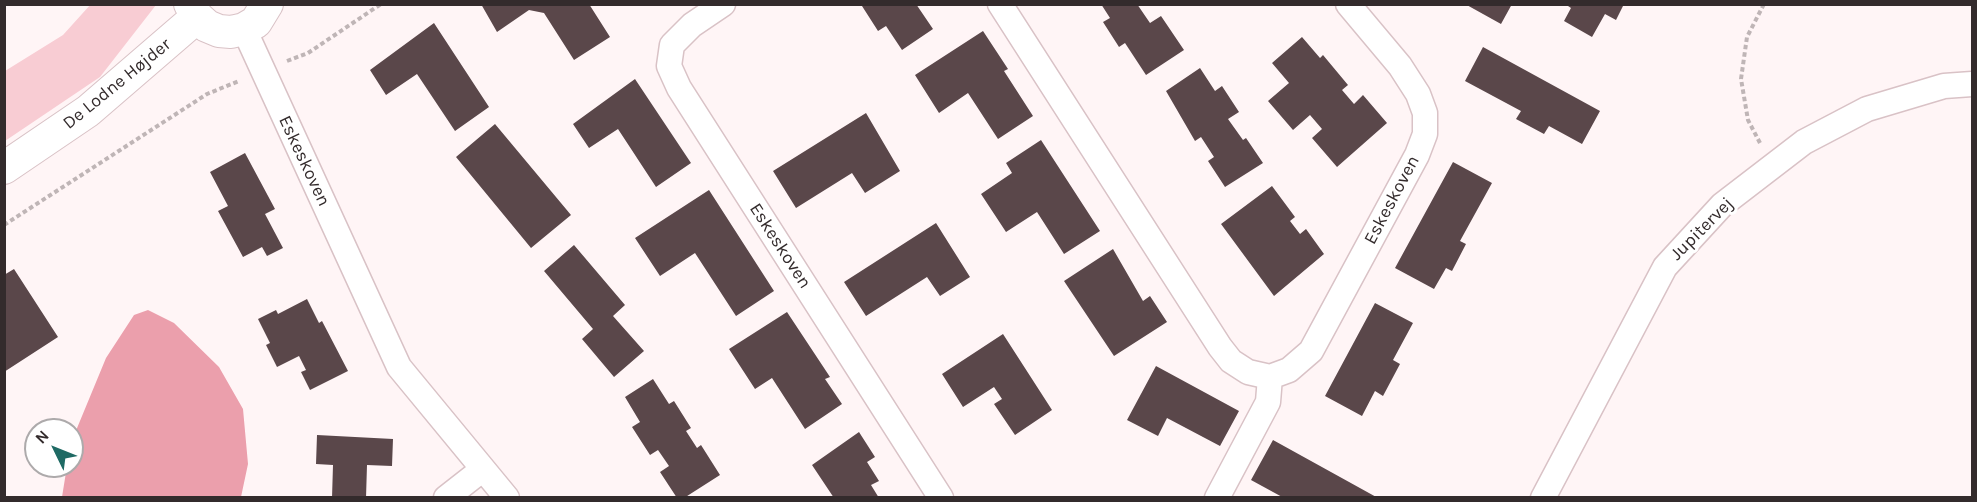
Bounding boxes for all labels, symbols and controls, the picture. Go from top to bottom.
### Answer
street label: De Lodne Højder [59,34,175,134]
street label: Eskeskoven [274,112,334,210]
street label: Eskeskoven [1360,152,1424,248]
street label: Jupitervej [1666,193,1738,265]
street label: Eskeskoven [744,199,816,293]
north arrow [24,418,84,478]
text: N [31,426,53,447]

